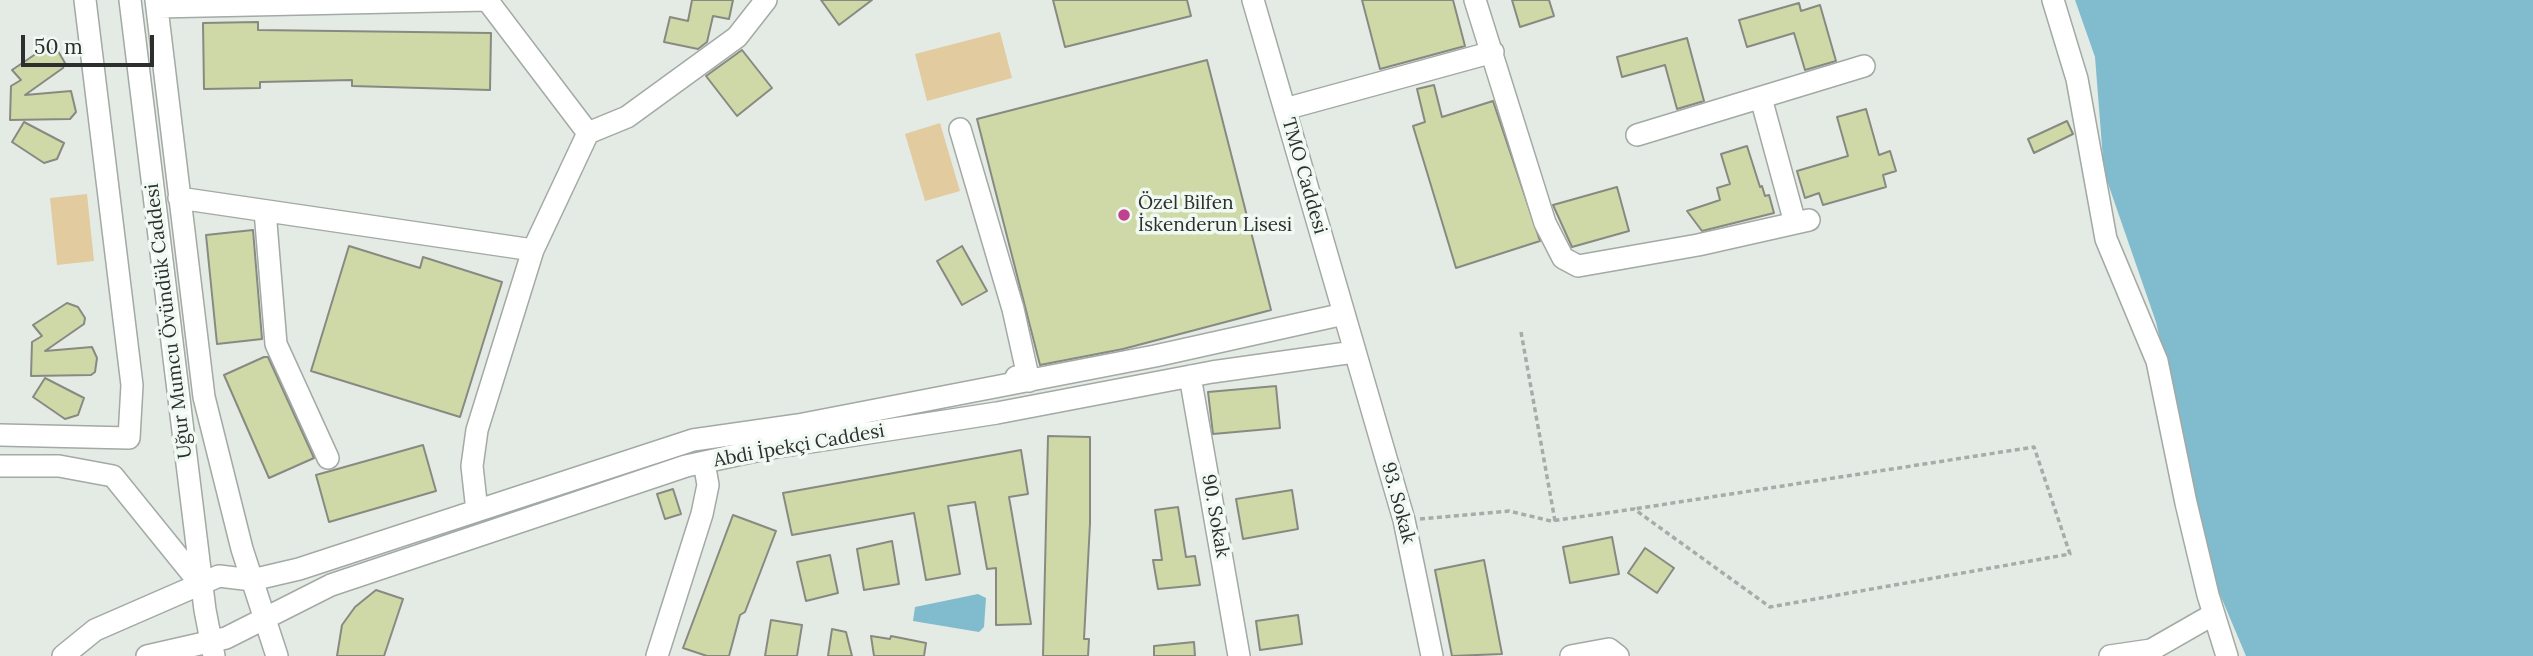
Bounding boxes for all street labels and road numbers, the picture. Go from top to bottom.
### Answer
street label: TMO Caddesi [1277,115,1331,237]
street label: Uğur Mumcu Övündük Caddesi [141,182,197,460]
street label: Abdi İpekçi Caddesi [712,420,886,472]
street label: 93. Sokak [1376,460,1420,546]
street label: 90. Sokak [1196,473,1234,559]

